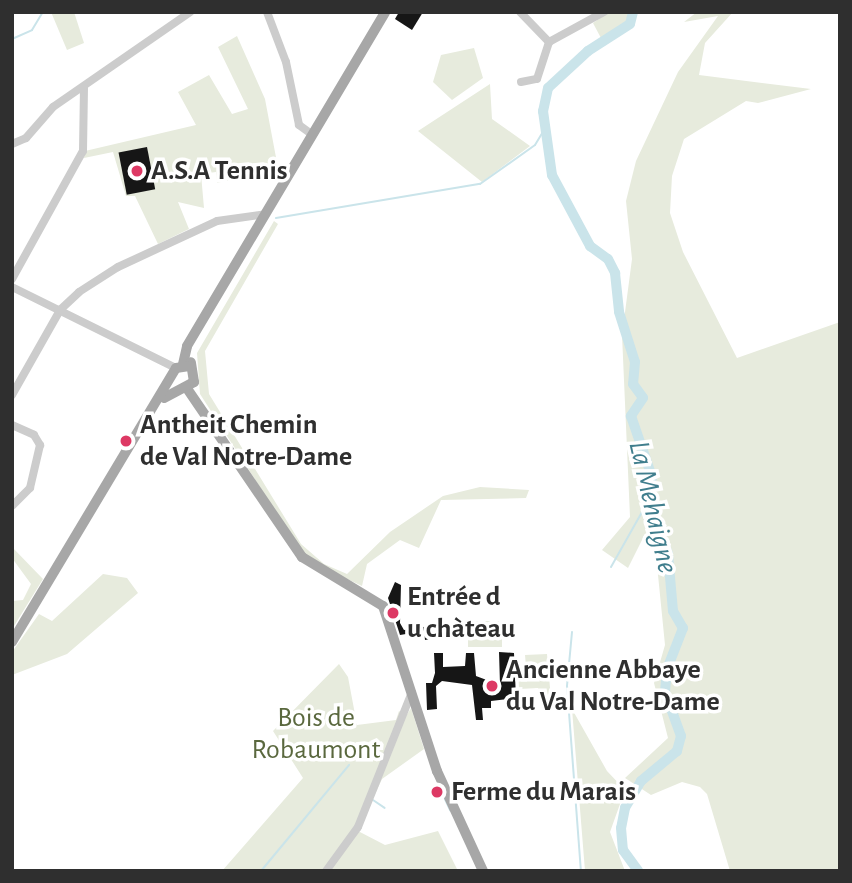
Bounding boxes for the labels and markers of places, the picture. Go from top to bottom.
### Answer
place label: A.S.A Tennis [151,154,288,188]
marker: A.S.A Tennis [129,163,145,179]
place label: Antheit Chemin de Val Notre-Dame [140,408,352,474]
marker: Antheit Chemin de Val Notre-Dame [118,433,134,449]
place label: Entrée d u chàteau [407,580,515,646]
marker: Entrée d u chàteau [385,605,401,621]
place label: Ancienne Abbaye du Val Notre-Dame [506,653,720,719]
marker: Ancienne Abbaye du Val Notre-Dame [484,678,500,694]
place label: Ferme du Marais [451,775,636,809]
marker: Ferme du Marais [429,784,445,800]

